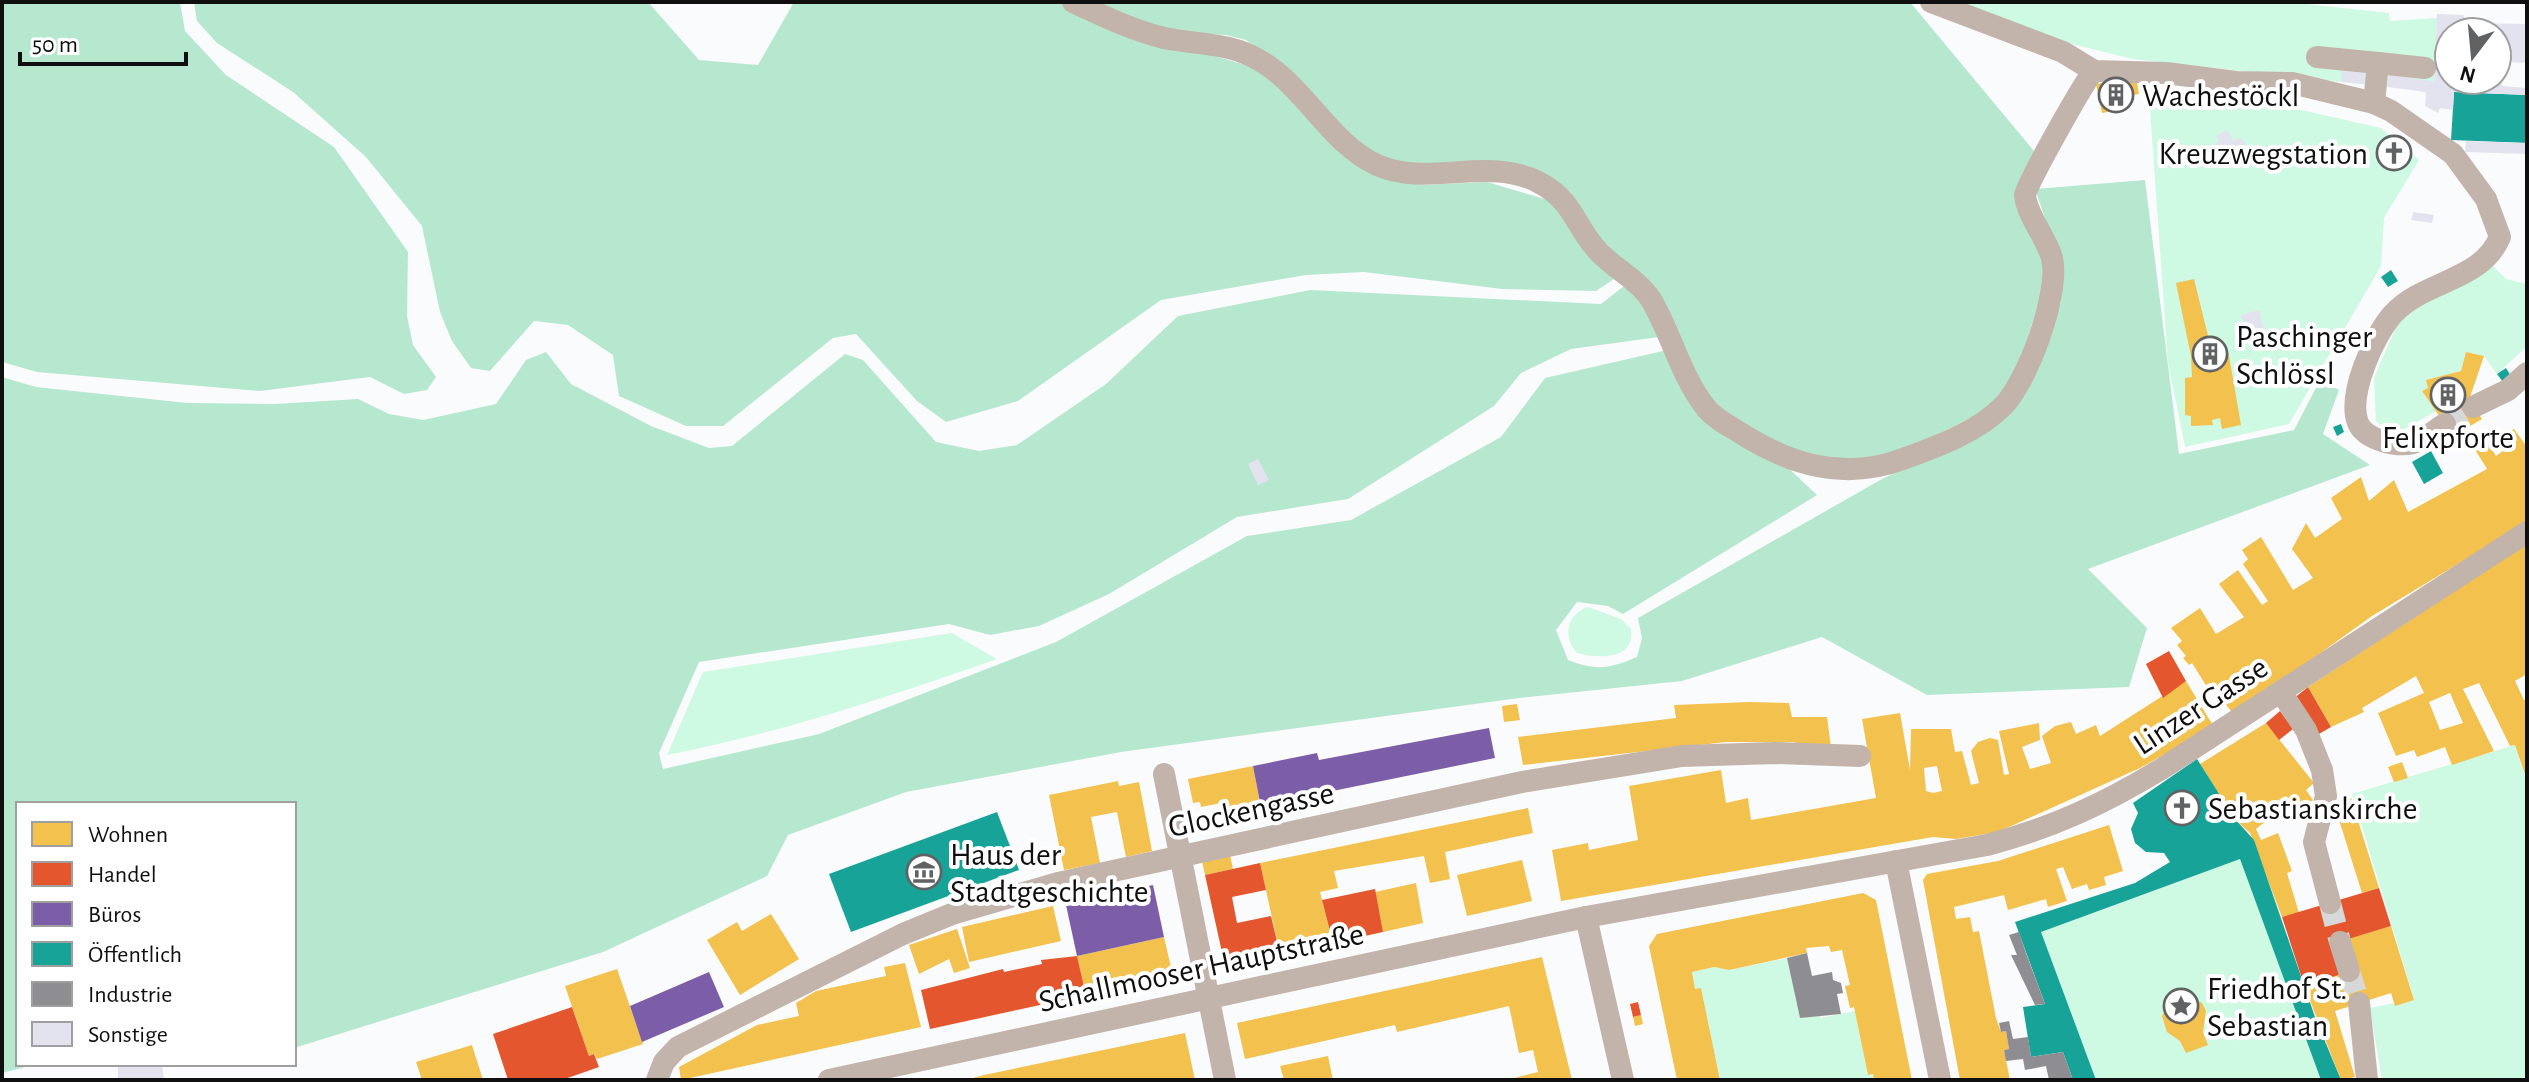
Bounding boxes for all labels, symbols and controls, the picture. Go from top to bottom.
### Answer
scale bar [20,16,186,66]
north arrow [2433,16,2513,96]
text: 50 m [32,33,78,57]
text: N [2457,62,2478,87]
building icon: Wachestöckl [2097,76,2135,114]
place label: Wachestöckl [2142,80,2299,112]
church icon: Kreuzwegstation [2375,134,2413,172]
place label: Kreuzwegstation [2158,138,2368,170]
place label: Paschinger Schlössl [2236,321,2373,390]
building icon: Paschinger Schlössl [2191,335,2229,373]
building icon: Felixpforte [2429,376,2467,414]
place label: Felixpforte [2382,422,2514,454]
street label: Linzer Gasse [2128,651,2273,761]
street label: Glockengasse [1165,777,1337,843]
church icon: Sebastianskirche [2163,789,2201,827]
place label: Sebastianskirche [2208,793,2417,825]
legend [16,802,296,1066]
text: Wohnen [88,823,168,847]
place label: Haus der Stadtgeschichte [950,839,1149,908]
museum icon: Haus der Stadtgeschichte [905,853,943,891]
text: Handel [88,863,157,887]
text: Büros [88,903,141,927]
street label: Schallmooser Hauptstraße [1036,918,1367,1018]
text: Öffentlich [88,942,182,967]
place label: Friedhof St. Sebastian [2207,973,2347,1042]
text: Industrie [88,983,172,1007]
place icon: Friedhof St. Sebastian [2162,987,2200,1025]
text: Sonstige [88,1023,168,1047]

